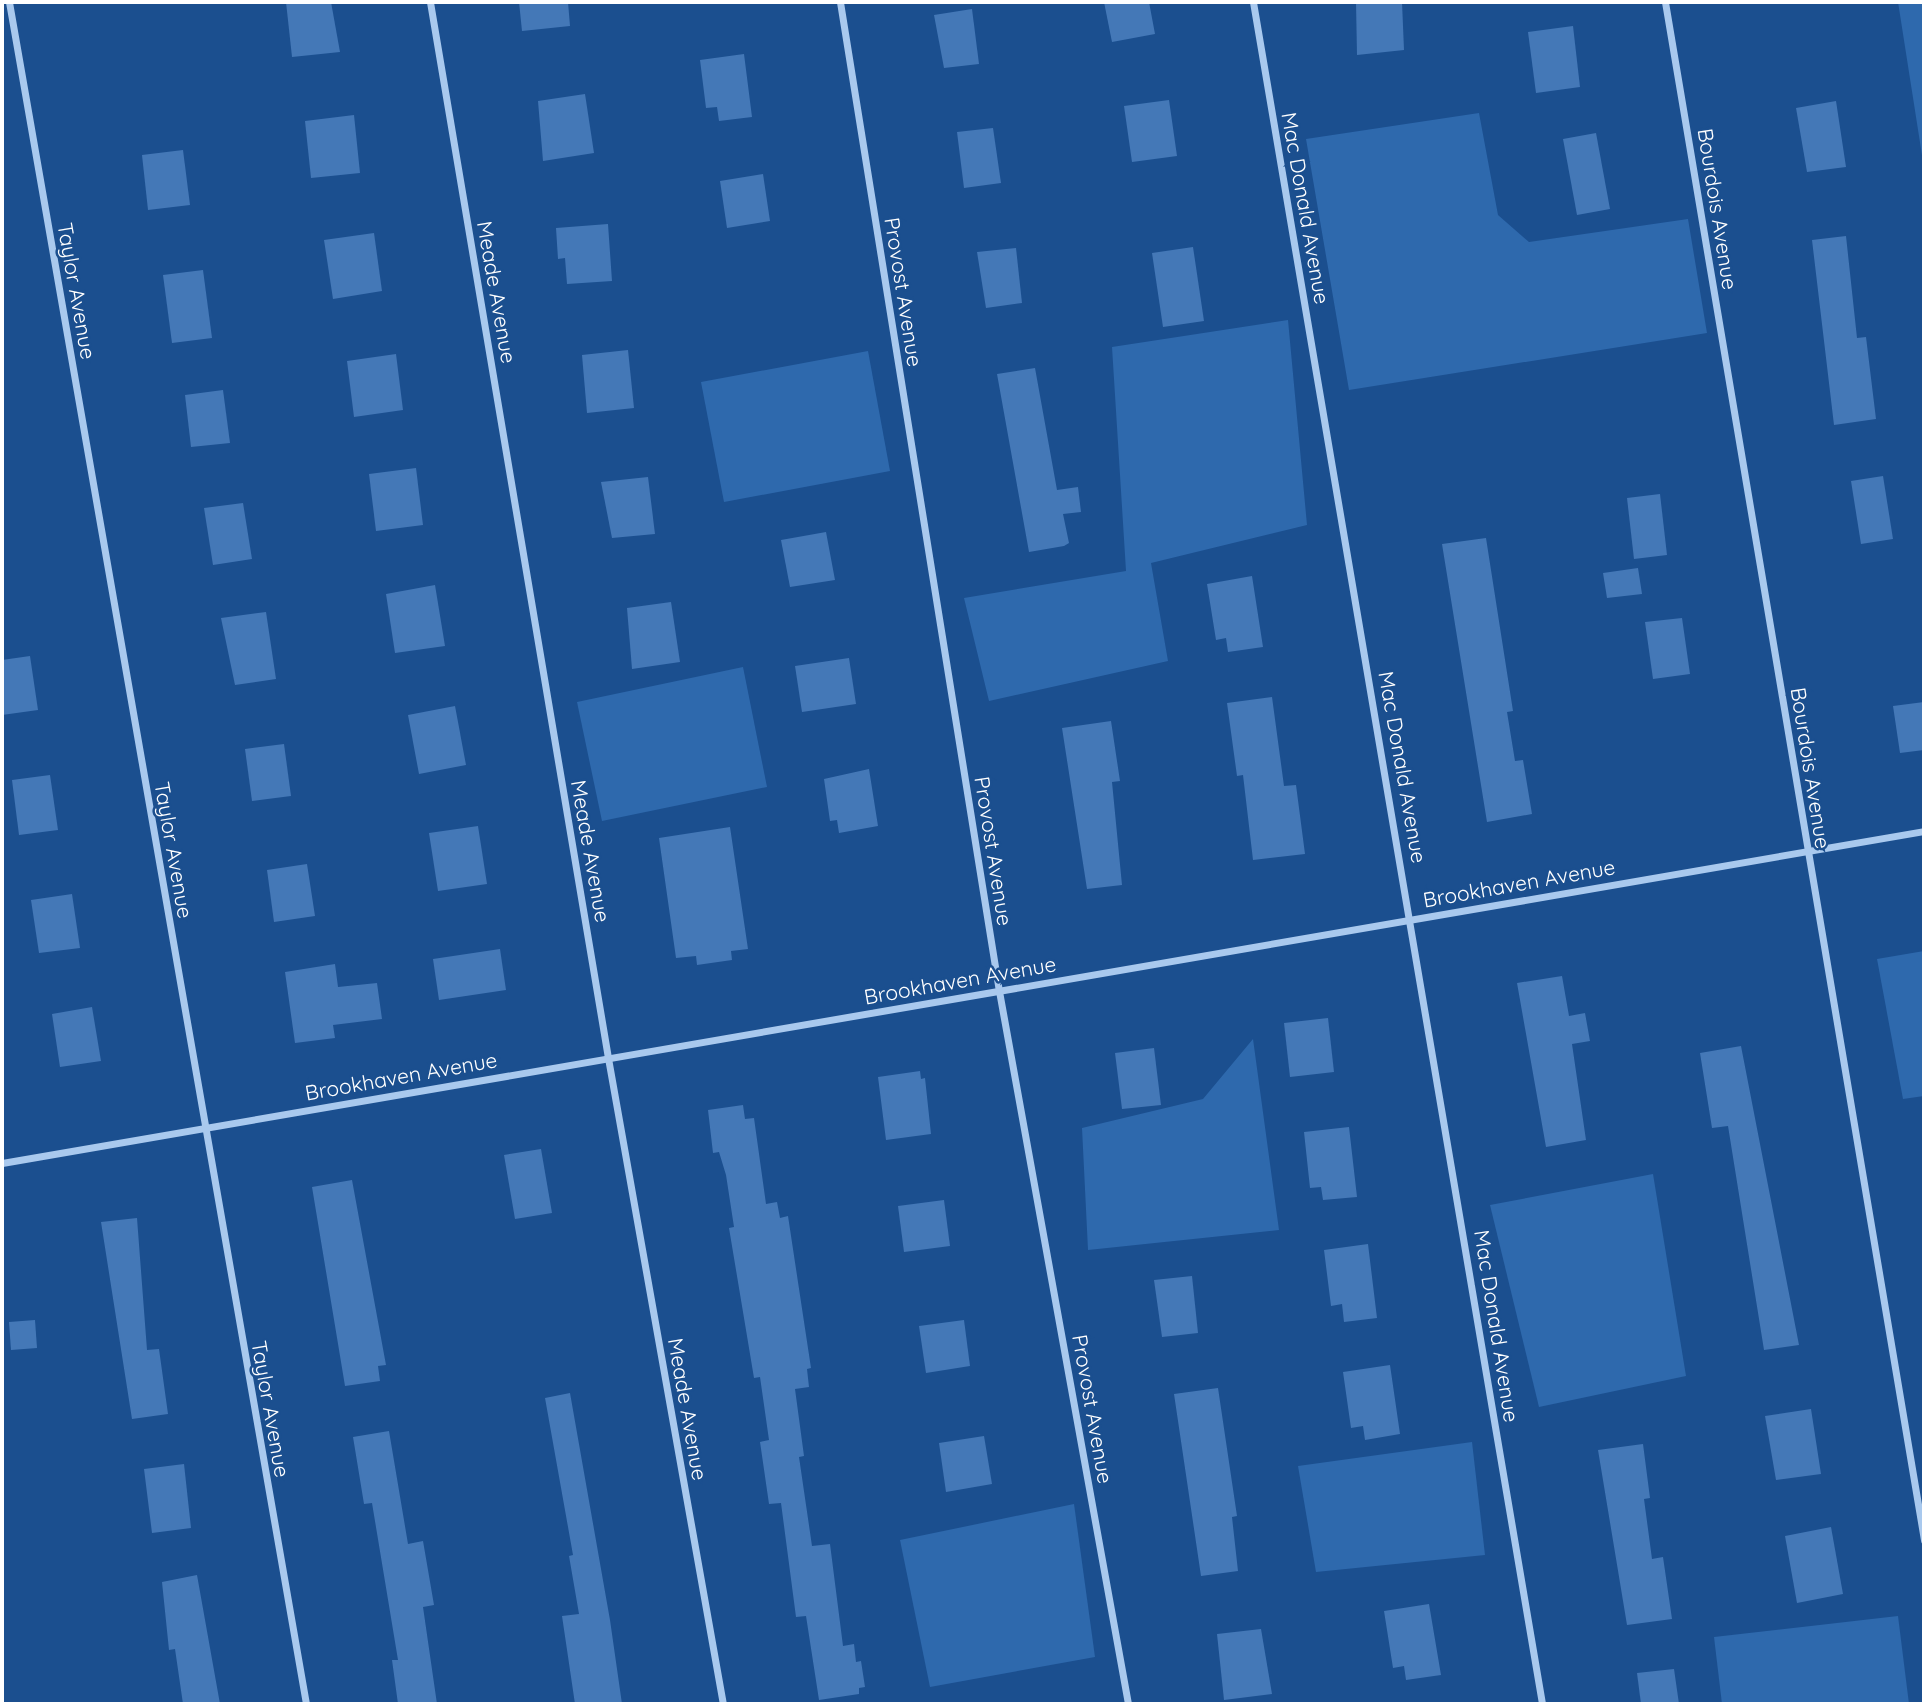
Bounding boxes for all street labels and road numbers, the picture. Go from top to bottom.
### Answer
street label: Mac Donald Avenue [1277,110,1335,306]
street label: Bourdois Avenue [1693,126,1743,292]
street label: Provost Avenue [880,215,928,369]
street label: Meade Avenue [472,219,522,365]
street label: Taylor Avenue [53,221,101,361]
street label: Mac Donald Avenue [1374,669,1432,865]
street label: Bourdois Avenue [1786,685,1836,851]
street label: Provost Avenue [970,774,1018,928]
street label: Meade Avenue [566,778,616,924]
street label: Taylor Avenue [150,780,198,920]
street label: Brookhaven Avenue [1421,854,1617,912]
street label: Brookhaven Avenue [862,951,1058,1009]
street label: Brookhaven Avenue [303,1047,499,1105]
street label: Mac Donald Avenue [1469,1228,1525,1424]
street label: Provost Avenue [1067,1332,1119,1486]
street label: Meade Avenue [663,1336,713,1482]
street label: Taylor Avenue [247,1339,295,1479]

